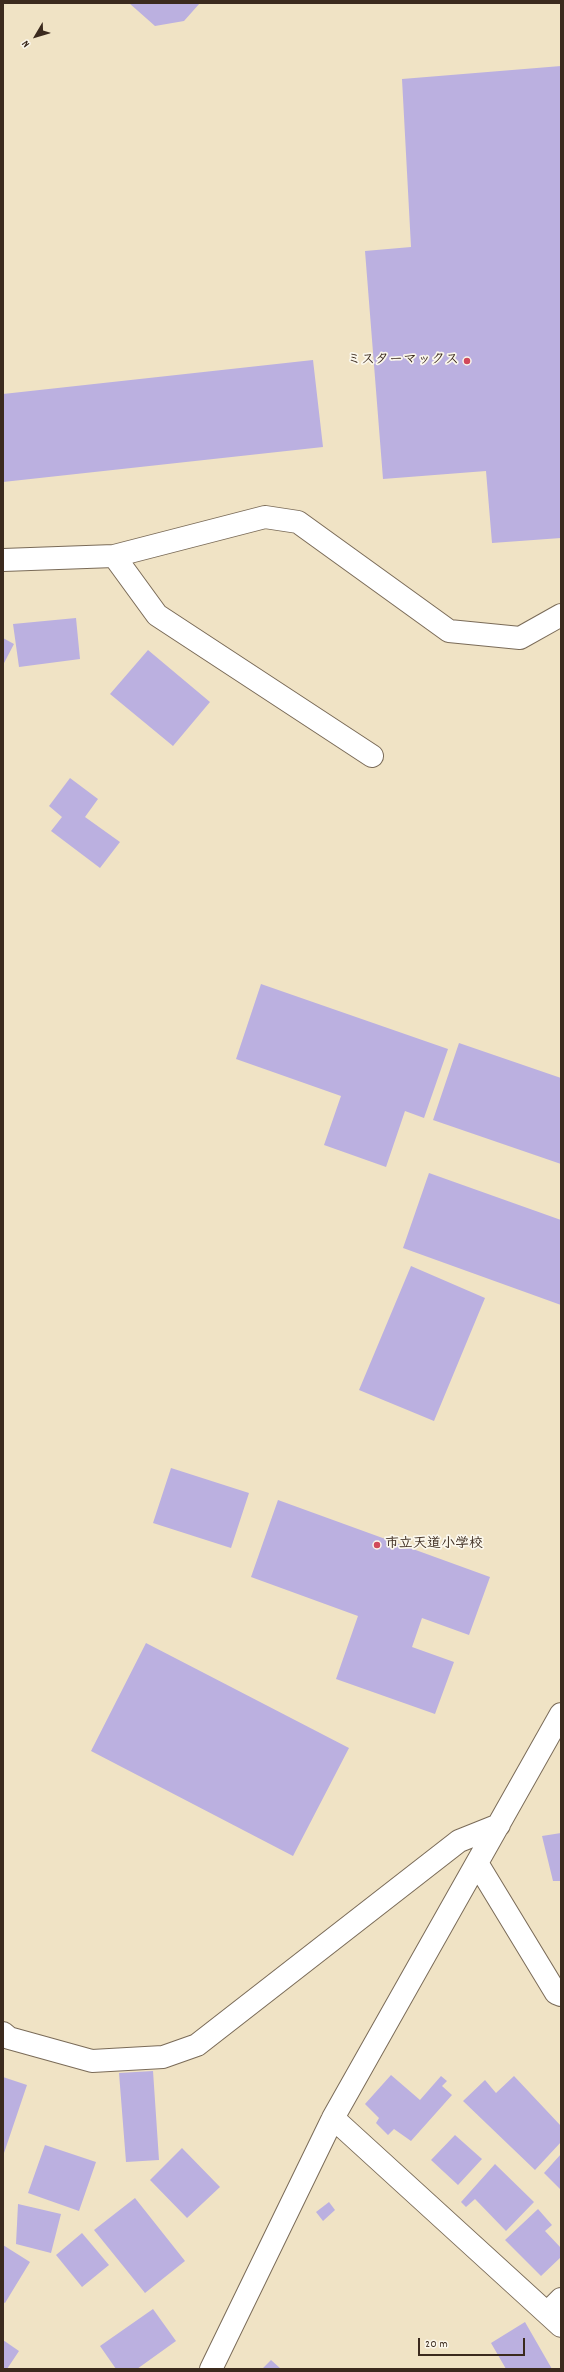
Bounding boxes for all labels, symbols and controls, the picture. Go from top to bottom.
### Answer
north arrow [16,16,56,56]
text: N [19,36,35,50]
place label: ミスターマックス [347,353,459,369]
marker: ミスターマックス [462,356,472,366]
place label: 市立天道小学校 [385,1537,483,1553]
marker: 市立天道小学校 [372,1540,382,1550]
scale bar [420,2330,527,2356]
text: 20 m [425,2336,448,2353]

